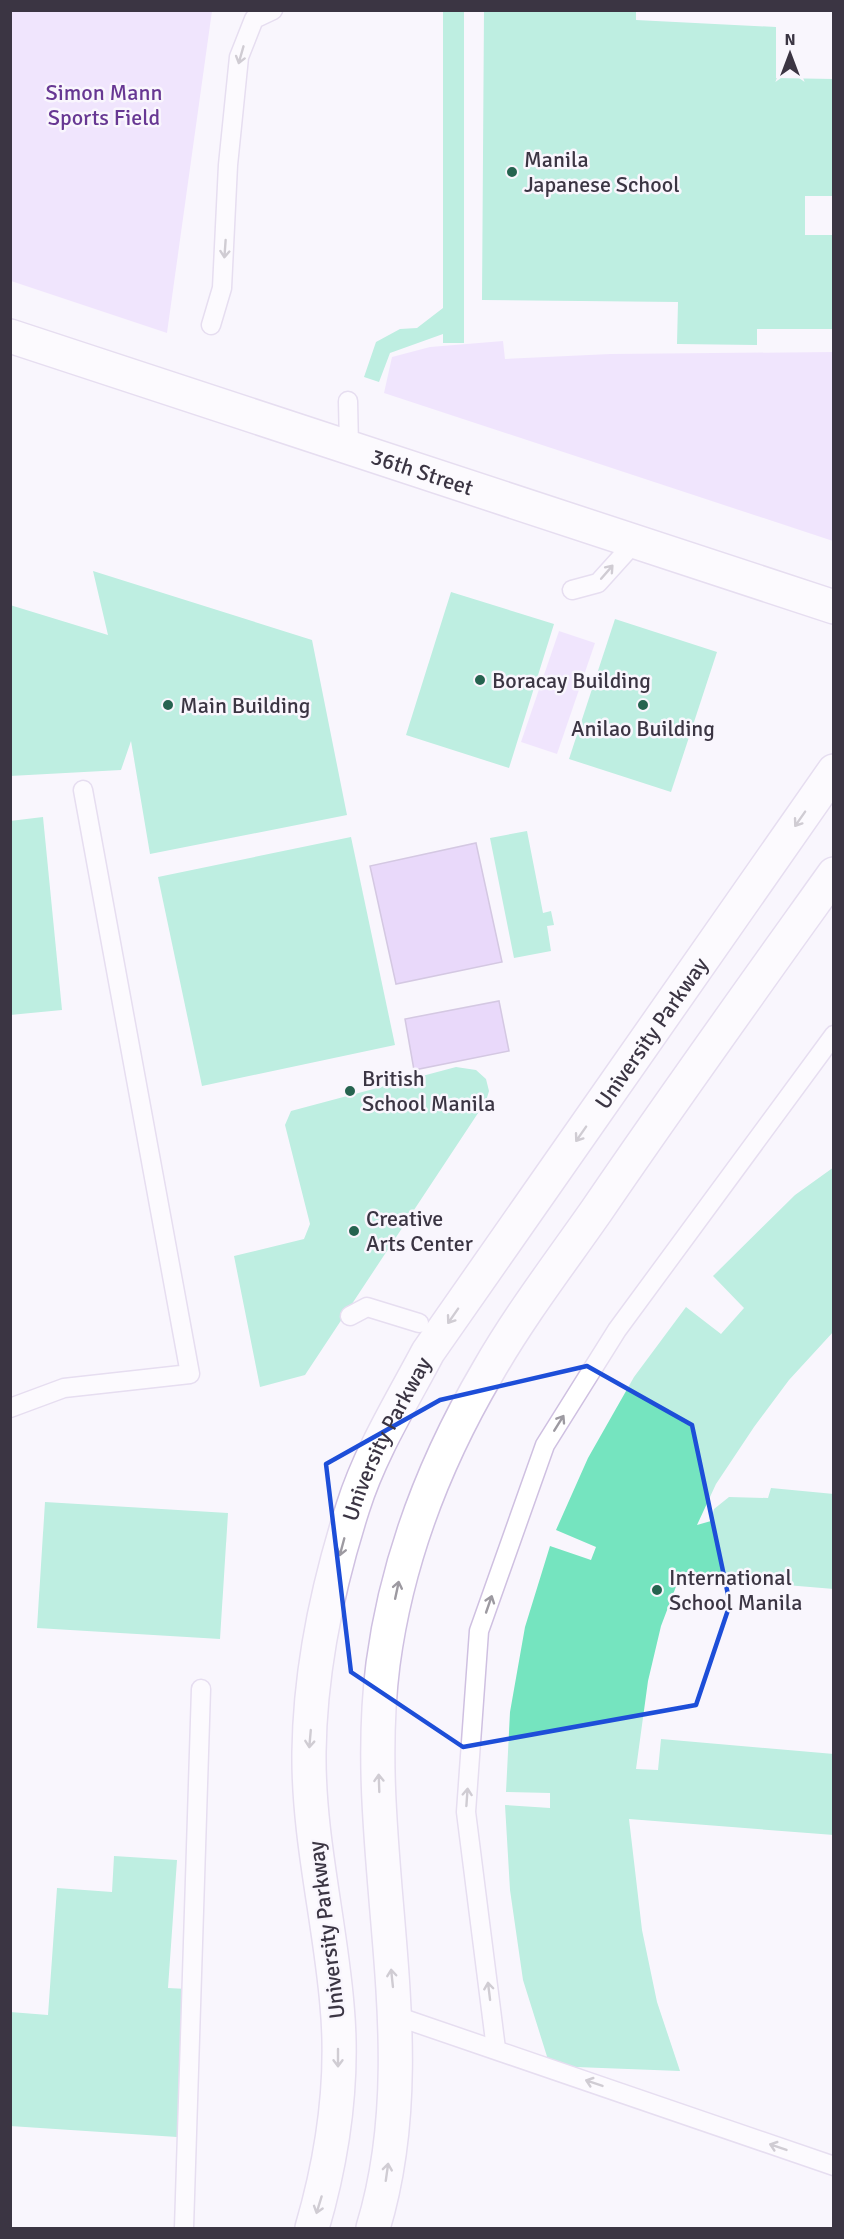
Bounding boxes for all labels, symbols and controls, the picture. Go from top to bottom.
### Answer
north arrow [760,24,820,84]
text: N [784,30,796,50]
one-way arrow [235,45,246,64]
park label: Simon Mann Sports Field [46,79,162,131]
place label: Manila Japanese School [524,146,680,198]
marker: Manila Japanese School [505,165,519,179]
one-way arrow [219,238,230,258]
street label: 36th Street [368,443,477,501]
one-way arrow [600,565,614,580]
place label: Boracay Building [492,667,651,694]
marker: Boracay Building [473,673,487,687]
place label: Main Building [180,692,310,719]
marker: Main Building [161,698,175,712]
marker: Anilao Building [636,698,650,712]
place label: Anilao Building [571,715,715,742]
one-way arrow [794,810,806,826]
street label: University Parkway [589,952,714,1114]
place label: British School Manila [362,1065,495,1117]
marker: British School Manila [343,1084,357,1098]
one-way arrow [575,1125,587,1141]
place label: Creative Arts Center [366,1205,473,1257]
marker: Creative Arts Center [347,1224,361,1238]
one-way arrow [447,1307,459,1324]
street label: University Parkway [336,1352,437,1524]
one-way arrow [553,1415,565,1432]
one-way arrow [336,1537,347,1556]
place label: International School Manila [669,1564,802,1616]
one-way arrow [392,1580,403,1600]
marker: International School Manila [650,1583,664,1597]
one-way arrow [484,1595,495,1614]
one-way arrow [304,1729,315,1748]
one-way arrow [373,1774,384,1794]
one-way arrow [462,1788,473,1808]
street label: University Parkway [302,1839,351,2020]
one-way arrow [386,1968,397,1988]
one-way arrow [483,1981,494,2001]
one-way arrow [332,2048,344,2068]
one-way arrow [585,2076,604,2087]
one-way arrow [769,2140,788,2151]
one-way arrow [381,2162,392,2182]
one-way arrow [313,2195,324,2214]

